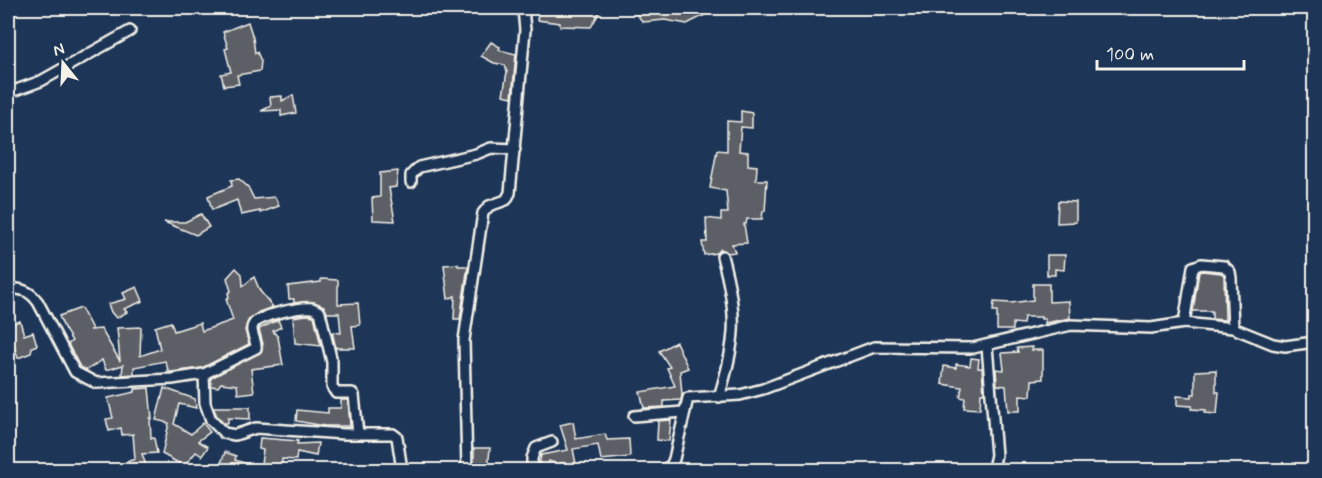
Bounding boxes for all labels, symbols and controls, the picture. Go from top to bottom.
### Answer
north arrow [33,33,93,93]
scale bar [1097,33,1244,71]
text: N [51,39,67,62]
text: 100 m [1106,43,1154,67]

